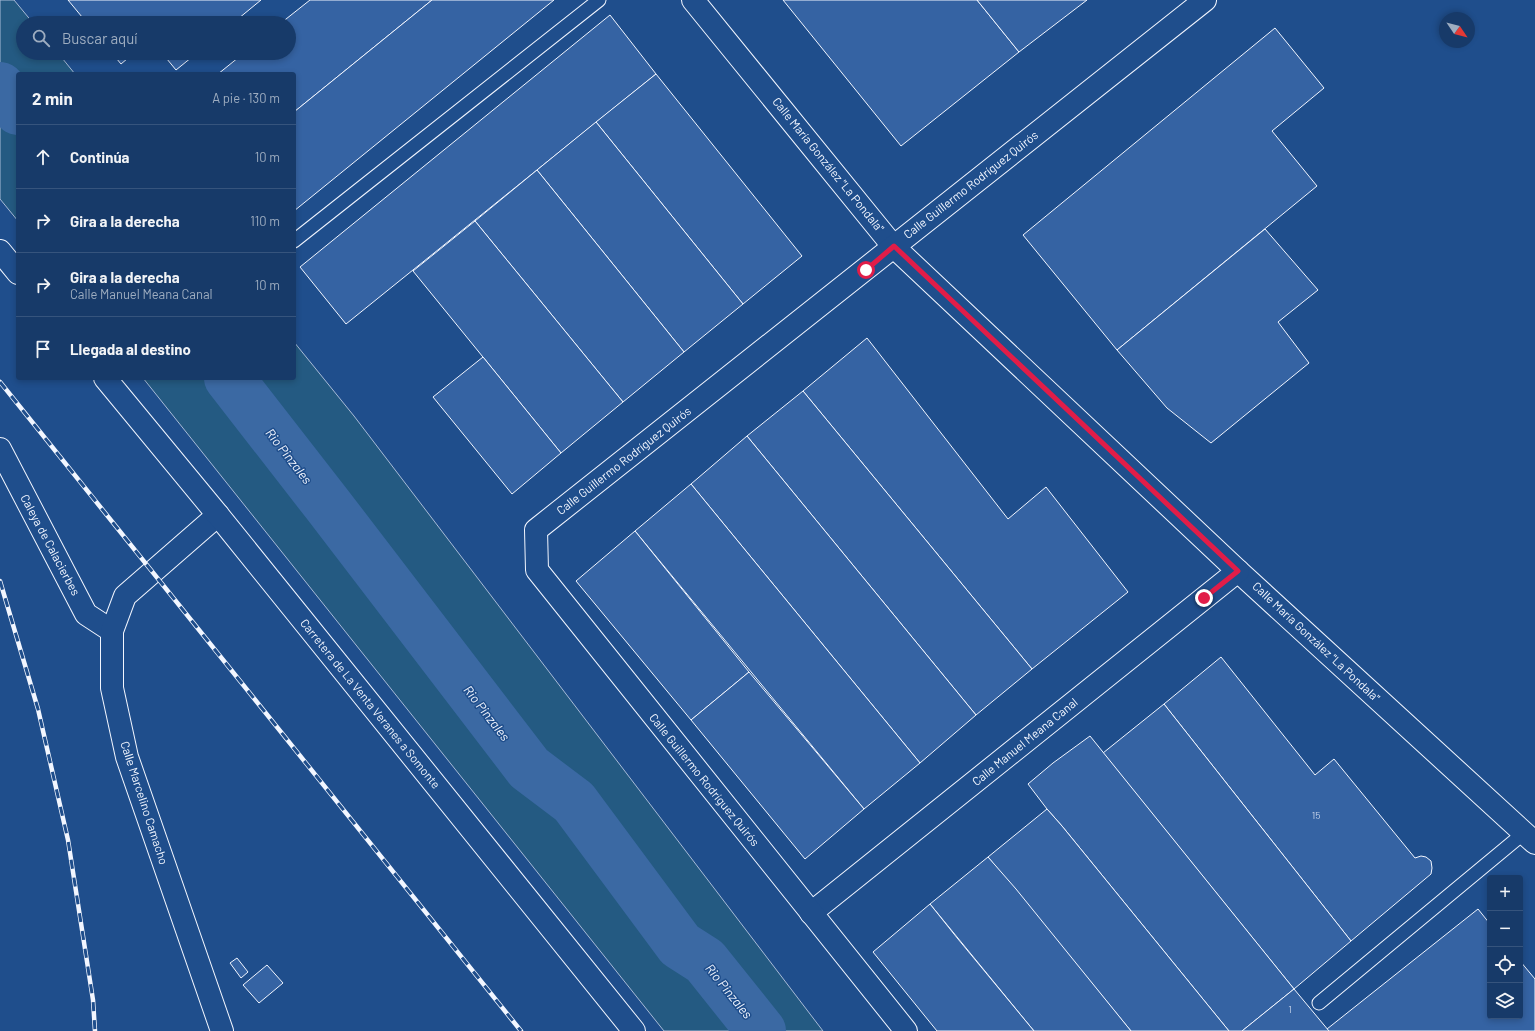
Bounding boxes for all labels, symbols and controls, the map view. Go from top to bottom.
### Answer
north arrow [1439,12,1475,48]
search box [16,16,296,60]
icon: search [30,27,52,49]
text: Buscar aquí [62,29,138,47]
text: 2 min [32,88,73,108]
text: A pie · 130 m [212,90,280,106]
street label: Calle María González "La Pondala" [770,94,887,235]
street label: Calle Guillermo Rodríguez Quirós [900,127,1041,241]
icon: ahead [32,146,54,168]
text: Continúa [70,148,130,166]
text: 10 m [255,149,280,165]
icon: right [32,210,54,232]
text: Gira a la derecha [70,212,180,230]
text: 110 m [250,213,280,229]
route start [857,261,875,279]
text: Gira a la derecha [70,268,180,286]
icon: right [32,274,54,296]
text: 10 m [255,277,280,293]
text: Calle Manuel Meana Canal [70,286,213,302]
icon: arrive [32,338,54,360]
text: Llegada al destino [70,340,191,358]
street label: Calle Guillermo Rodríguez Quirós [553,403,694,517]
water label: Rio Pinzales [262,425,316,487]
street label: Caleya de Calacierbes [18,492,84,598]
street label: Calle María González "La Pondala" [1250,578,1383,704]
route end [1195,589,1213,607]
street label: Carretera de La Venta Veranes a Somonte [298,616,444,791]
water label: Rio Pinzales [460,682,514,744]
street label: Calle Manuel Meana Canal [969,694,1080,788]
street label: Calle Guillermo Rodríguez Quirós [647,710,763,849]
street label: Calle Marcelino Camacho [118,739,172,866]
house number: 15 [1312,809,1320,821]
map controls [1487,875,1523,1019]
button: + [1487,875,1523,911]
button: − [1487,911,1523,947]
button: locate [1487,947,1523,983]
water label: Rio Pinzales [702,960,756,1022]
button: layers [1487,983,1523,1019]
house number: 1 [1288,1003,1292,1015]

